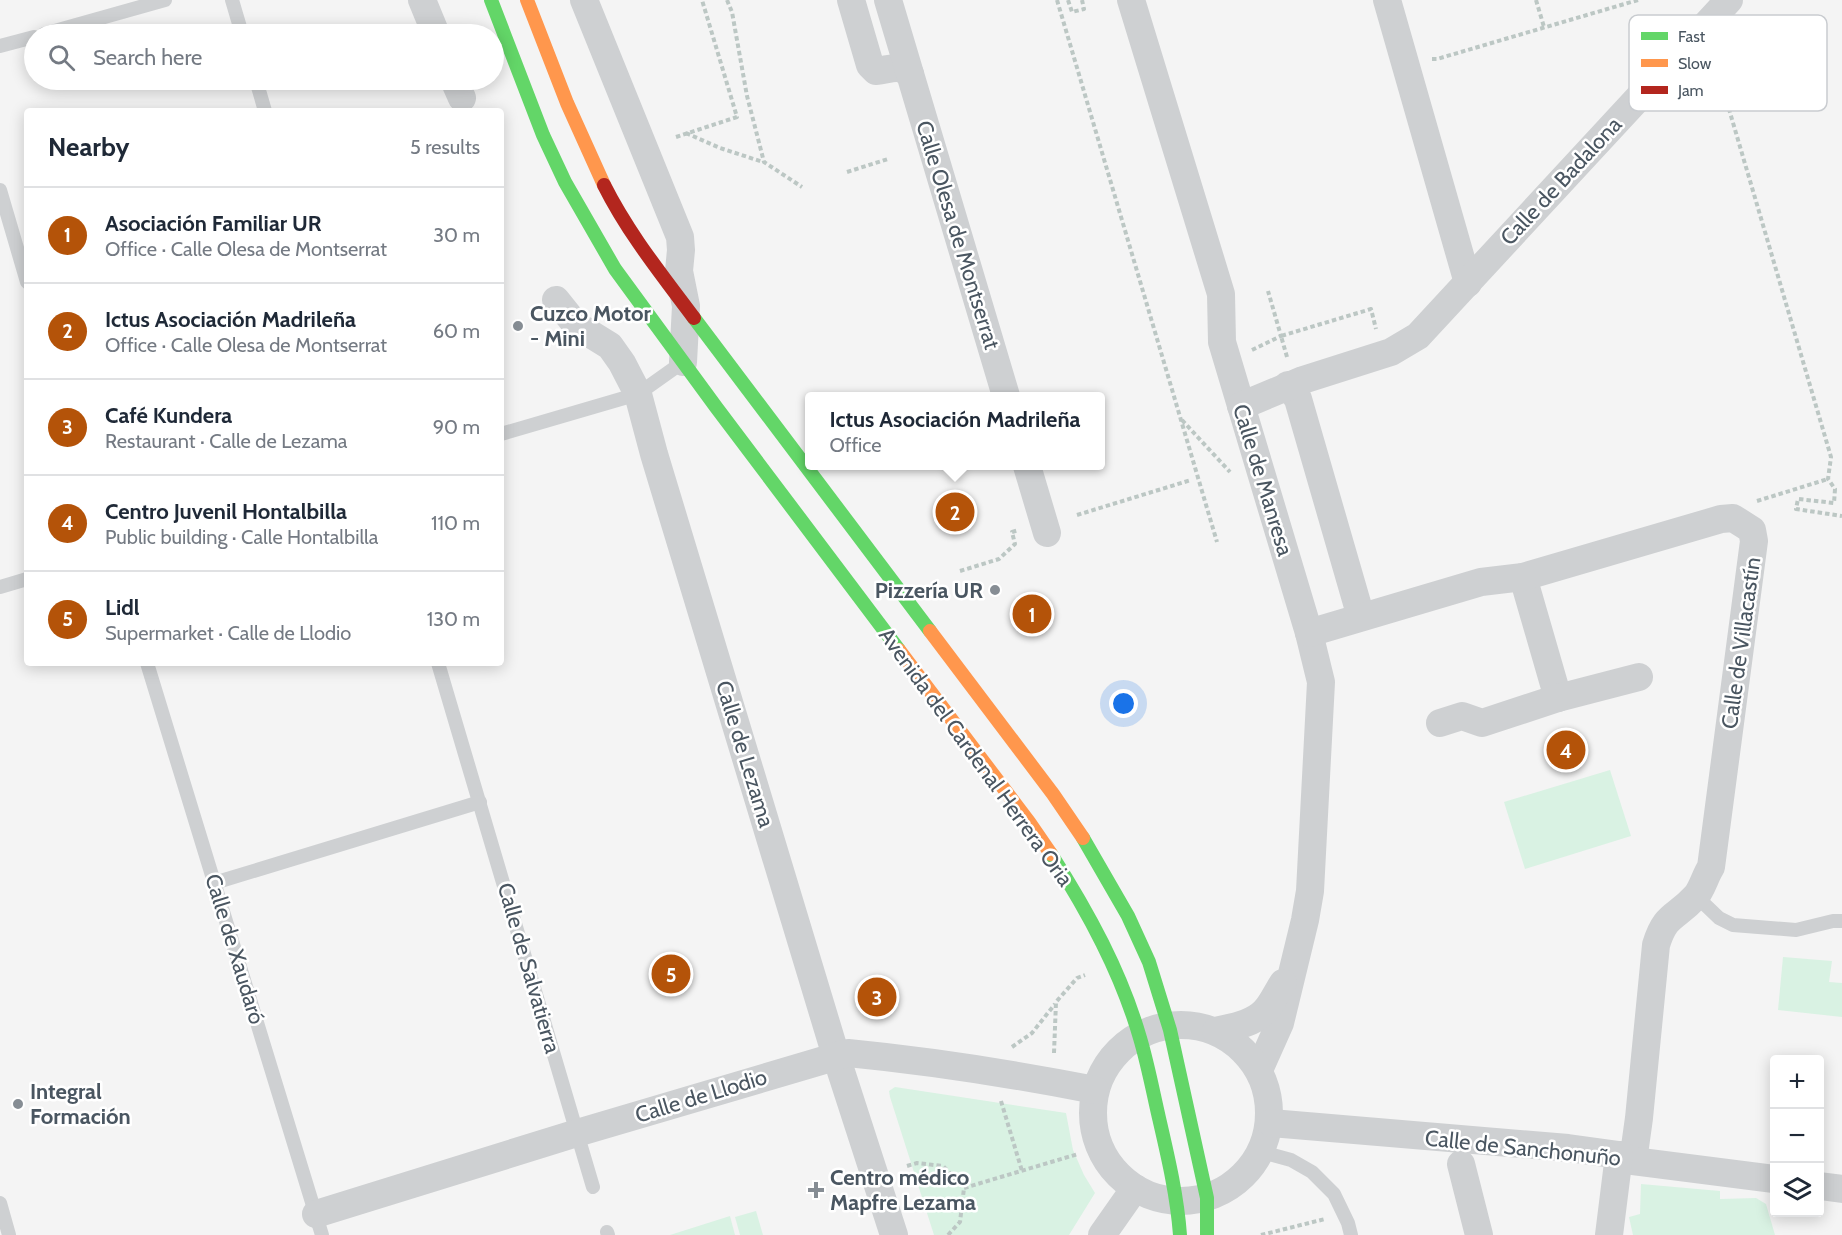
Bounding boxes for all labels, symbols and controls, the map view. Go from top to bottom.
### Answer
legend [1629,15,1827,111]
search box [24,24,504,90]
text: Fast [1678,27,1706,46]
icon: search [45,41,78,74]
text: Search here [93,44,202,71]
text: Slow [1678,54,1712,73]
text: Jam [1677,81,1704,100]
street label: Calle de Badalona [1495,111,1628,251]
street label: Calle Olesa de Montserrat [910,117,1006,353]
text: Nearby [48,131,129,163]
text: 5 results [410,135,480,159]
text: Asociación Familiar UR [105,210,322,237]
text: 1 [64,223,71,247]
text: 30 m [433,223,480,247]
text: Office · Calle Olesa de Montserrat [105,237,387,261]
place label: Cuzco Motor - Mini [530,300,651,352]
text: Ictus Asociación Madrileña [105,306,356,333]
text: 2 [62,319,73,343]
text: 60 m [433,319,480,343]
marker: Cuzco Motor - Mini [511,319,525,333]
text: Office · Calle Olesa de Montserrat [105,333,387,357]
popup [805,392,1105,470]
street label: Calle de Manresa [1227,401,1299,560]
text: Café Kundera [105,402,232,429]
text: Ictus Asociación Madrileña [830,406,1081,433]
text: 3 [62,415,73,439]
text: 90 m [433,415,480,439]
text: Restaurant · Calle de Lezama [105,429,347,453]
text: Office [830,433,881,457]
pin: 2 [936,490,974,534]
text: Centro Juvenil Hontalbilla [105,498,347,525]
text: 4 [61,511,74,535]
text: 110 m [431,511,480,535]
text: Public building · Calle Hontalbilla [105,525,378,549]
street label: Calle de Villacastín [1716,555,1766,731]
place label: Pizzería UR [875,577,983,604]
marker: Pizzería UR [988,583,1002,597]
pin: 1 [1012,592,1052,636]
text: Lidl [105,594,140,621]
text: 5 [62,607,73,631]
text: 130 m [427,607,480,631]
text: Supermarket · Calle de Llodio [105,621,351,645]
street label: Avenida del Cardenal Herrera Oria [873,623,1079,892]
street label: Calle de Lezama [710,677,780,831]
your location [1109,689,1138,718]
pin: 4 [1546,728,1586,772]
street label: Calle de Xaudaró [199,871,271,1027]
street label: Calle de Salvatierra [492,880,566,1057]
pin: 5 [652,952,690,996]
pin: 3 [858,974,896,1020]
map controls [1770,1055,1824,1217]
button: + [1770,1055,1824,1109]
street label: Calle de Llodio [632,1063,770,1129]
place label: Integral Formación [30,1078,131,1130]
marker: Integral Formación [11,1097,25,1111]
button: − [1770,1109,1824,1163]
street label: Calle de Sanchonuño [1424,1124,1622,1172]
button: layers [1770,1163,1824,1217]
place label: Centro médico Mapfre Lezama [830,1164,976,1216]
marker: Centro médico Mapfre Lezama [807,1181,825,1199]

